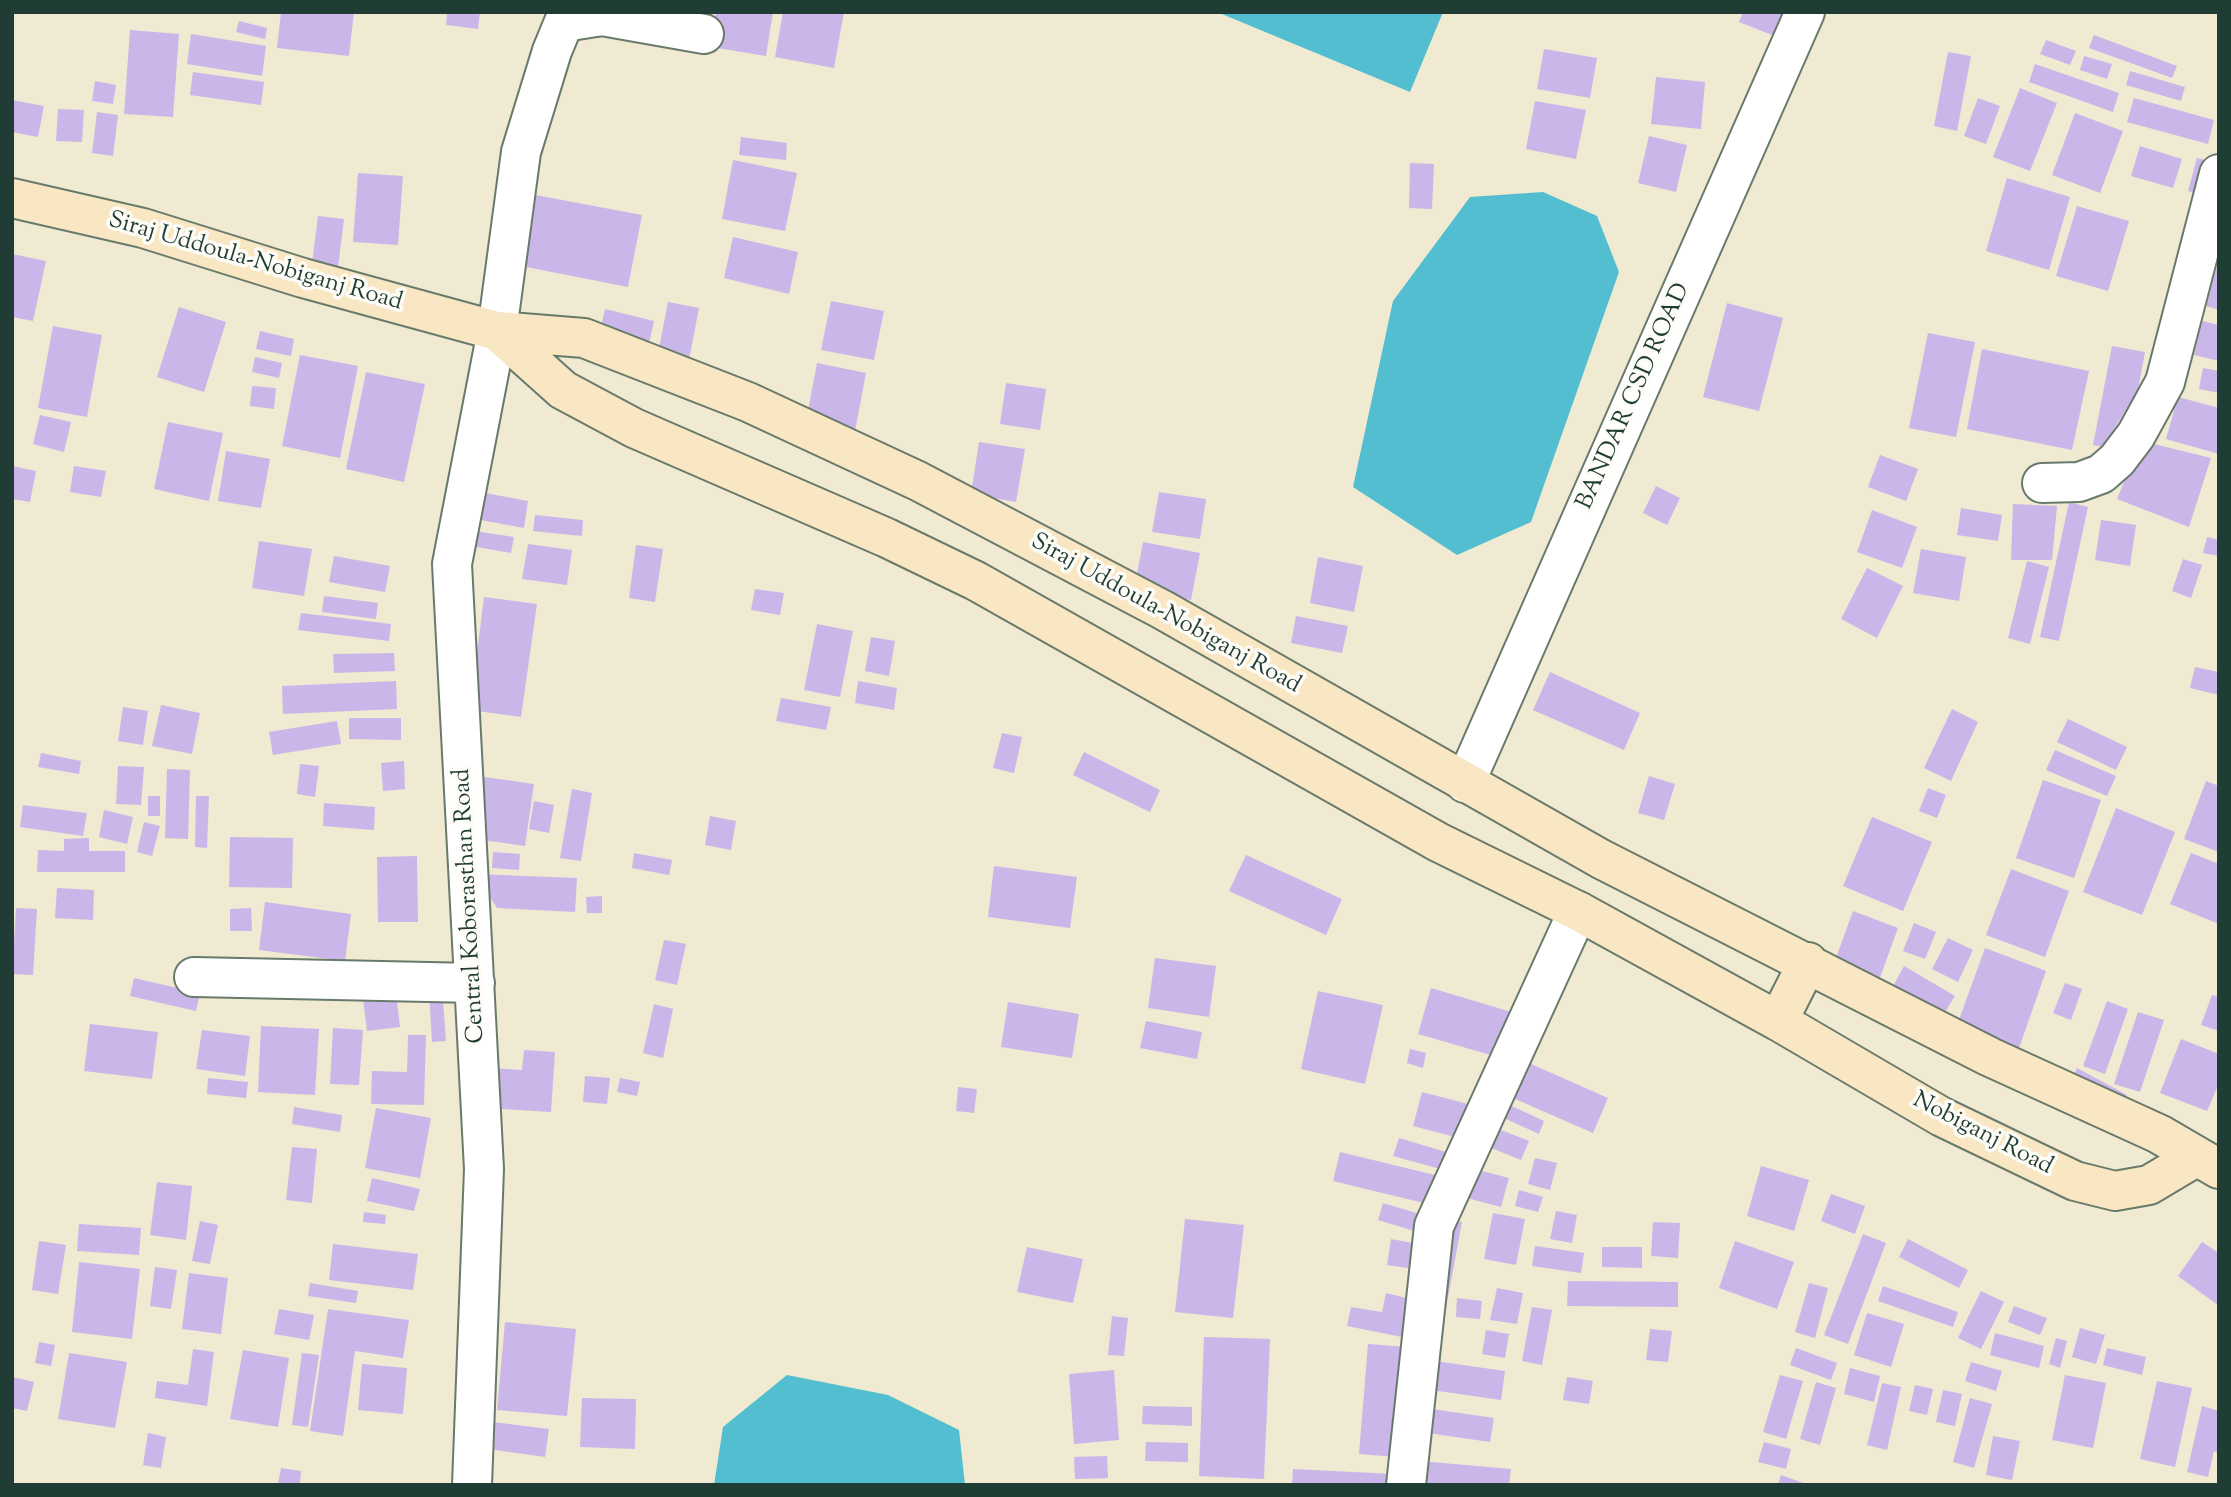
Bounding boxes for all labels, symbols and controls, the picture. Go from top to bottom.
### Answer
street label: Siraj Uddoula-Nobiganj Road [105,207,405,319]
street label: BANDAR CSD ROAD [1572,279,1698,515]
street label: Siraj Uddoula-Nobiganj Road [1025,529,1305,701]
street label: Central Koborasthan Road [449,768,493,1044]
street label: Nobiganj Road [1907,1087,2057,1183]

